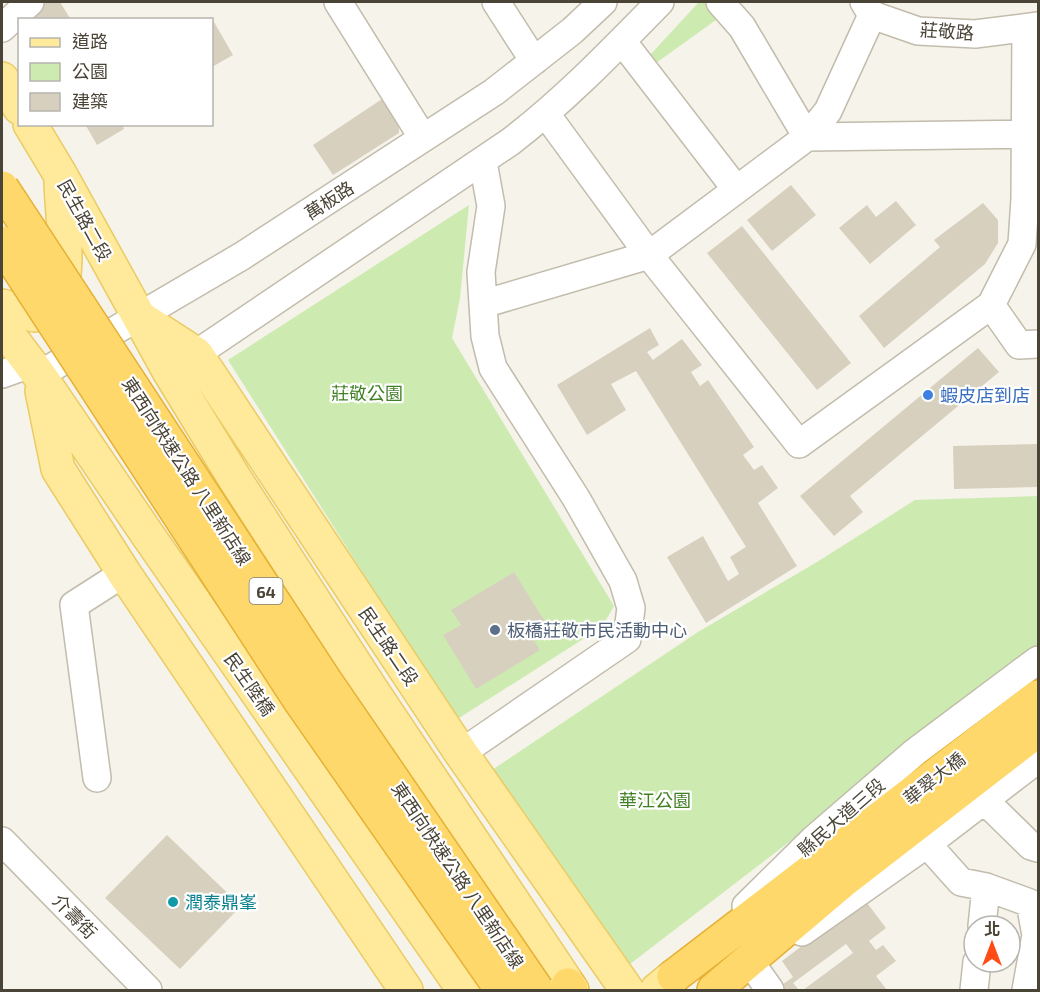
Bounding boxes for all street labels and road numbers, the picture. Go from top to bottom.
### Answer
street label: 莊敬路 [919,18,975,44]
street label: 民生路二段 [54,175,116,265]
street label: 萬板路 [300,176,358,224]
street label: 東西向快速公路 八里新店線 [118,373,256,569]
road number: 64 [250,578,282,604]
street label: 民生路二段 [355,603,423,689]
street label: 民生陸橋 [220,648,280,720]
street label: 華翠大橋 [899,747,969,809]
street label: 縣民大道三段 [793,773,889,861]
street label: 東西向快速公路 八里新店線 [387,778,529,972]
street label: 介壽街 [48,889,102,943]

